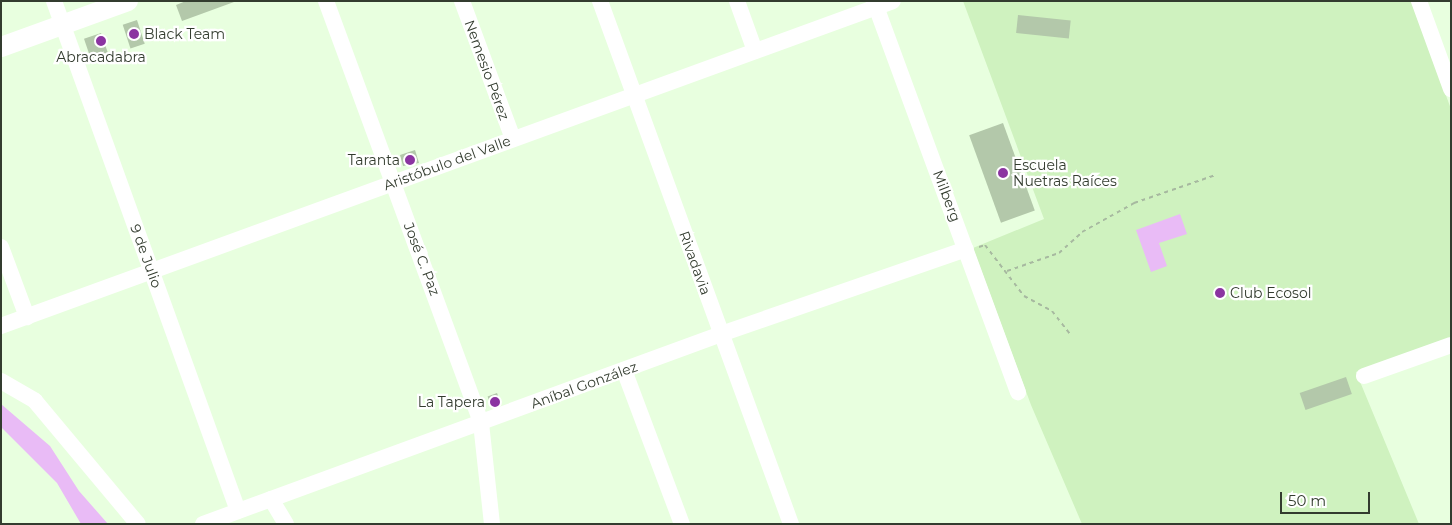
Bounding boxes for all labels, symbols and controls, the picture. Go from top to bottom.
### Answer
street label: Nemesio Pérez [461,18,513,122]
place label: Black Team [144,26,225,42]
marker: Black Team [128,28,140,40]
marker: Abracadabra [95,35,107,47]
place label: Abracadabra [56,49,146,65]
street label: Aristóbulo del Valle [381,132,513,194]
place label: Taranta [348,152,400,168]
marker: Taranta [404,154,416,166]
place label: Escuela Nuetras Raíces [1013,157,1117,190]
marker: Escuela Nuetras Raíces [997,167,1009,179]
street label: Milberg [930,168,964,224]
street label: José C. Paz [400,220,444,298]
street label: 9 de Julio [127,222,165,290]
street label: Rivadavia [676,229,714,297]
place label: Club Ecosol [1230,285,1311,301]
marker: Club Ecosol [1214,287,1226,299]
street label: Aníbal González [528,358,640,412]
place label: La Tapera [418,394,485,410]
marker: La Tapera [489,396,501,408]
scale bar [1282,482,1372,514]
text: 50 m [1288,491,1326,510]

